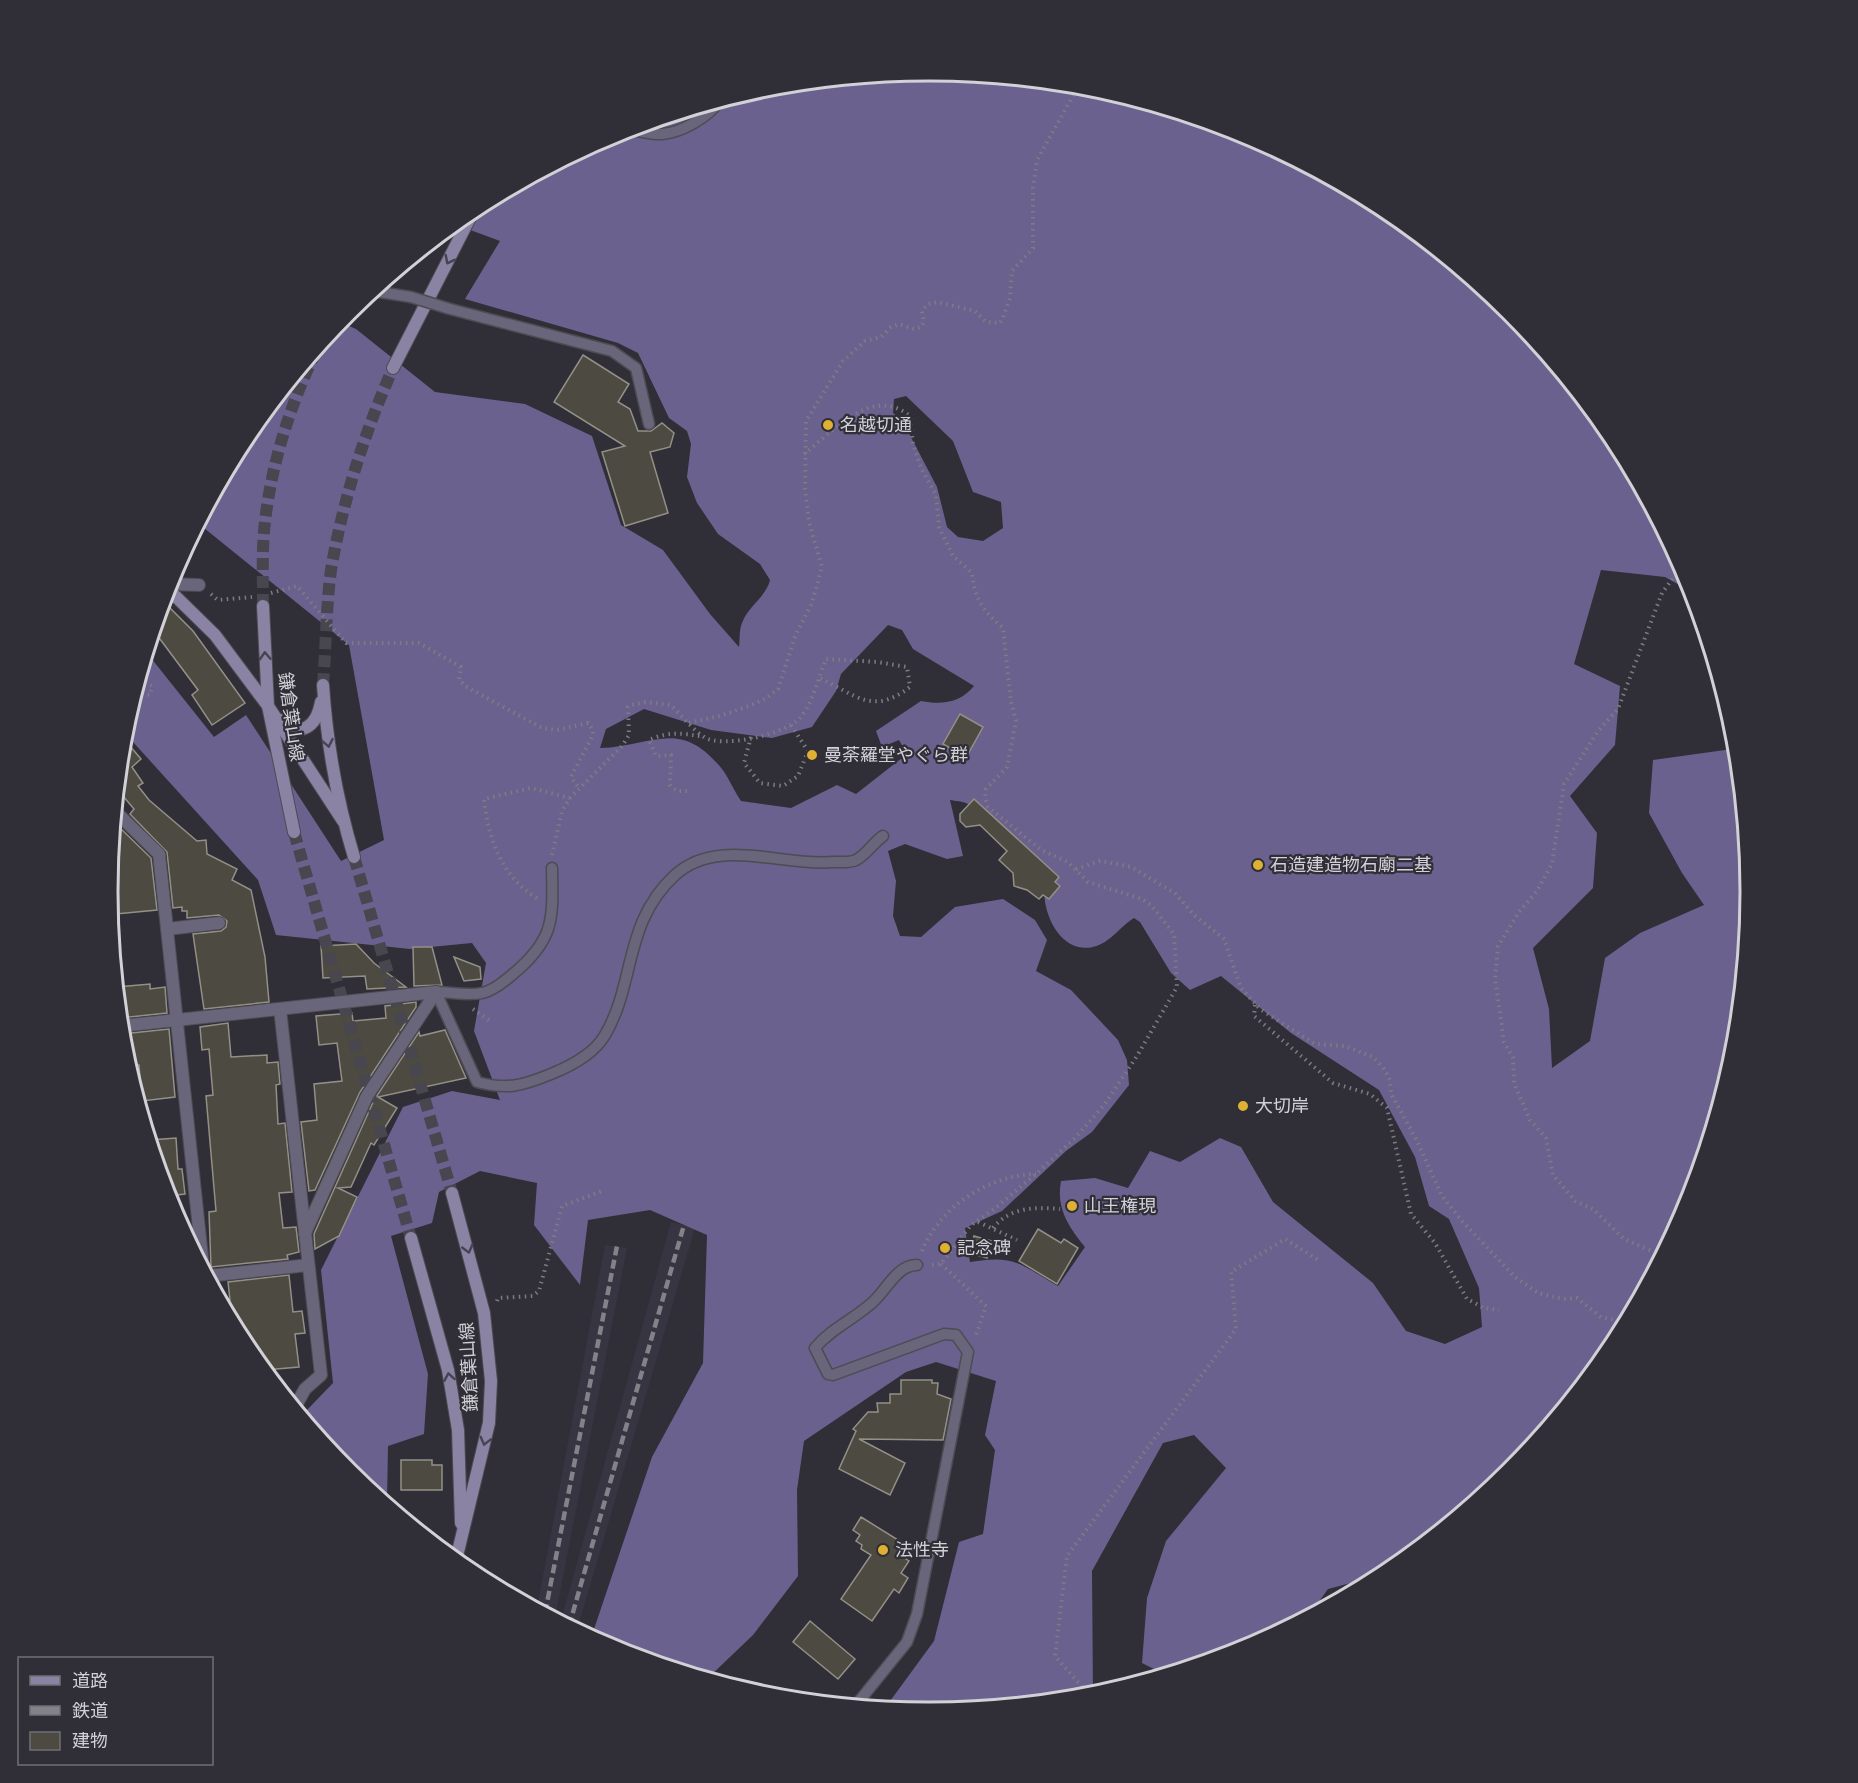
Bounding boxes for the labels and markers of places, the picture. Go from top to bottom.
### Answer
place label: 名越切通 [840,414,912,436]
marker: 名越切通 [821,418,835,432]
place label: 曼荼羅堂やぐら群 [824,744,968,766]
marker: 曼荼羅堂やぐら群 [805,748,819,762]
place label: 石造建造物石廟二基 [1270,854,1432,876]
marker: 石造建造物石廟二基 [1251,858,1265,872]
place label: 大切岸 [1255,1095,1309,1117]
marker: 大切岸 [1236,1099,1250,1113]
place label: 山王権現 [1084,1195,1156,1217]
marker: 山王権現 [1065,1199,1079,1213]
place label: 記念碑 [957,1237,1011,1259]
marker: 記念碑 [938,1241,952,1255]
place label: 法性寺 [895,1539,949,1561]
marker: 法性寺 [876,1543,890,1557]

